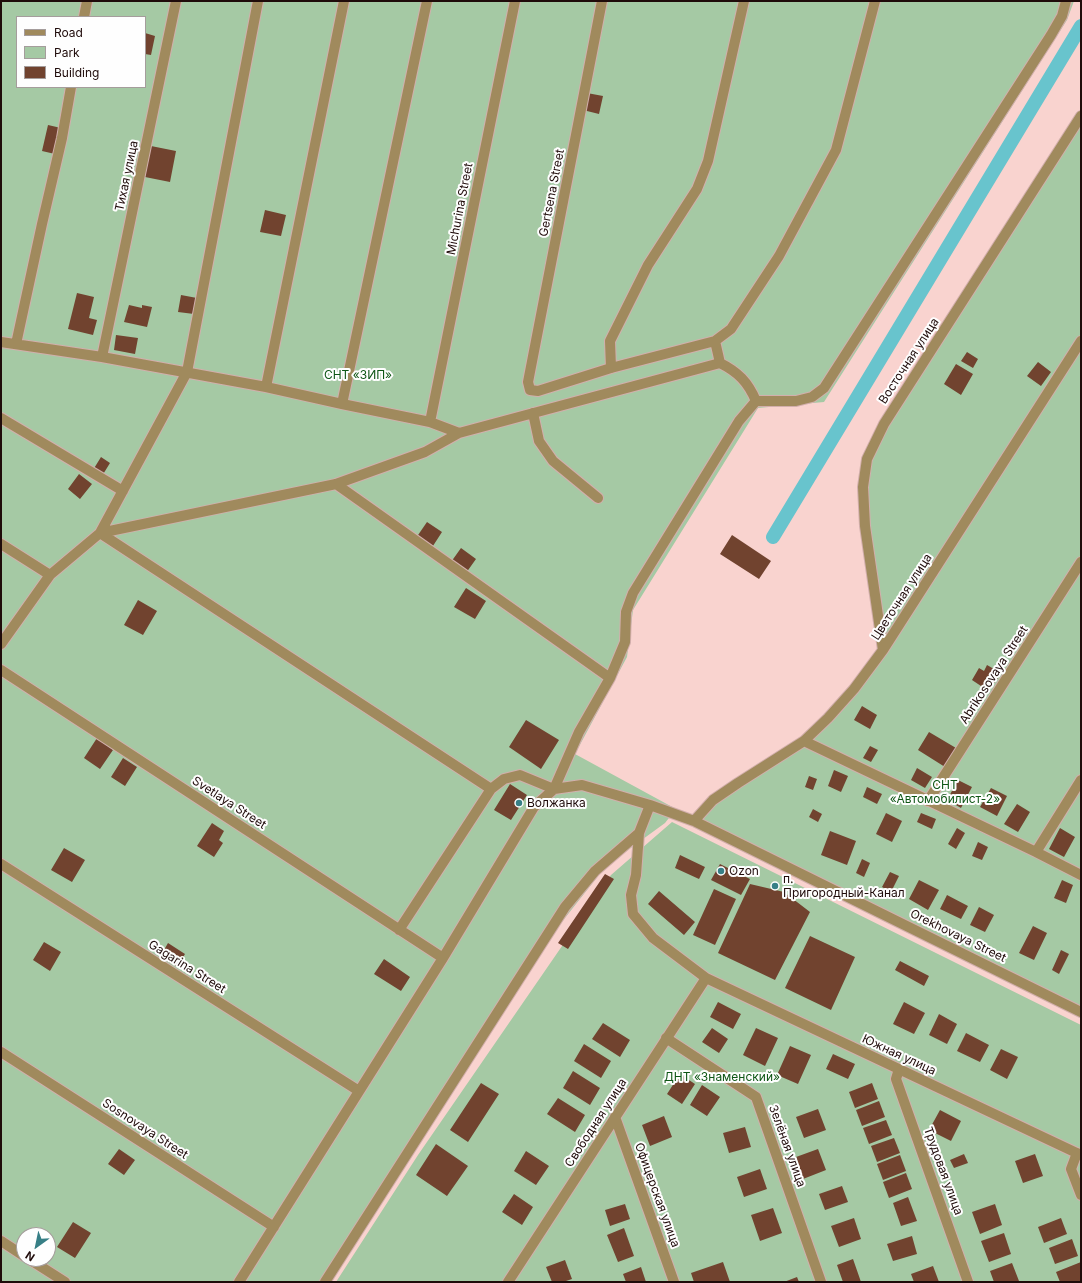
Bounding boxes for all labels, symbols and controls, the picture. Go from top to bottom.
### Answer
legend [16,16,146,88]
text: Road [54,25,83,40]
text: Park [54,45,80,60]
text: Building [54,65,99,80]
street label: Тихая улица [113,139,141,213]
street label: Gertsena Street [536,148,568,238]
street label: Michurina Street [444,162,476,256]
street label: Восточная улица [876,315,942,407]
park label: СНТ «ЗИП» [324,368,392,382]
street label: Цветочная улица [869,551,935,643]
street label: Abrikosovaya Street [957,623,1031,727]
street label: Svetlaya Street [189,774,269,832]
park label: СНТ «Автомобилист-2» [890,778,1000,806]
place label: Волжанка [527,796,586,810]
marker: Волжанка [514,798,524,808]
place label: Ozon [729,864,759,878]
marker: Ozon [716,866,726,876]
place label: п. Пригородный-Канал [783,872,905,900]
marker: п. Пригородный-Канал [770,881,780,891]
street label: Orekhovaya Street [908,907,1008,965]
street label: Gagarina Street [146,937,228,997]
street label: Южная улица [860,1032,938,1078]
park label: ДНТ «Знаменский» [664,1070,780,1084]
street label: Свободная улица [562,1076,630,1170]
street label: Sosnovaya Street [99,1096,191,1162]
street label: Зелёная улица [765,1103,809,1189]
street label: Трудовая улица [920,1125,966,1217]
street label: Офицерская улица [631,1141,683,1249]
north arrow [16,1227,56,1267]
text: N [23,1248,37,1264]

